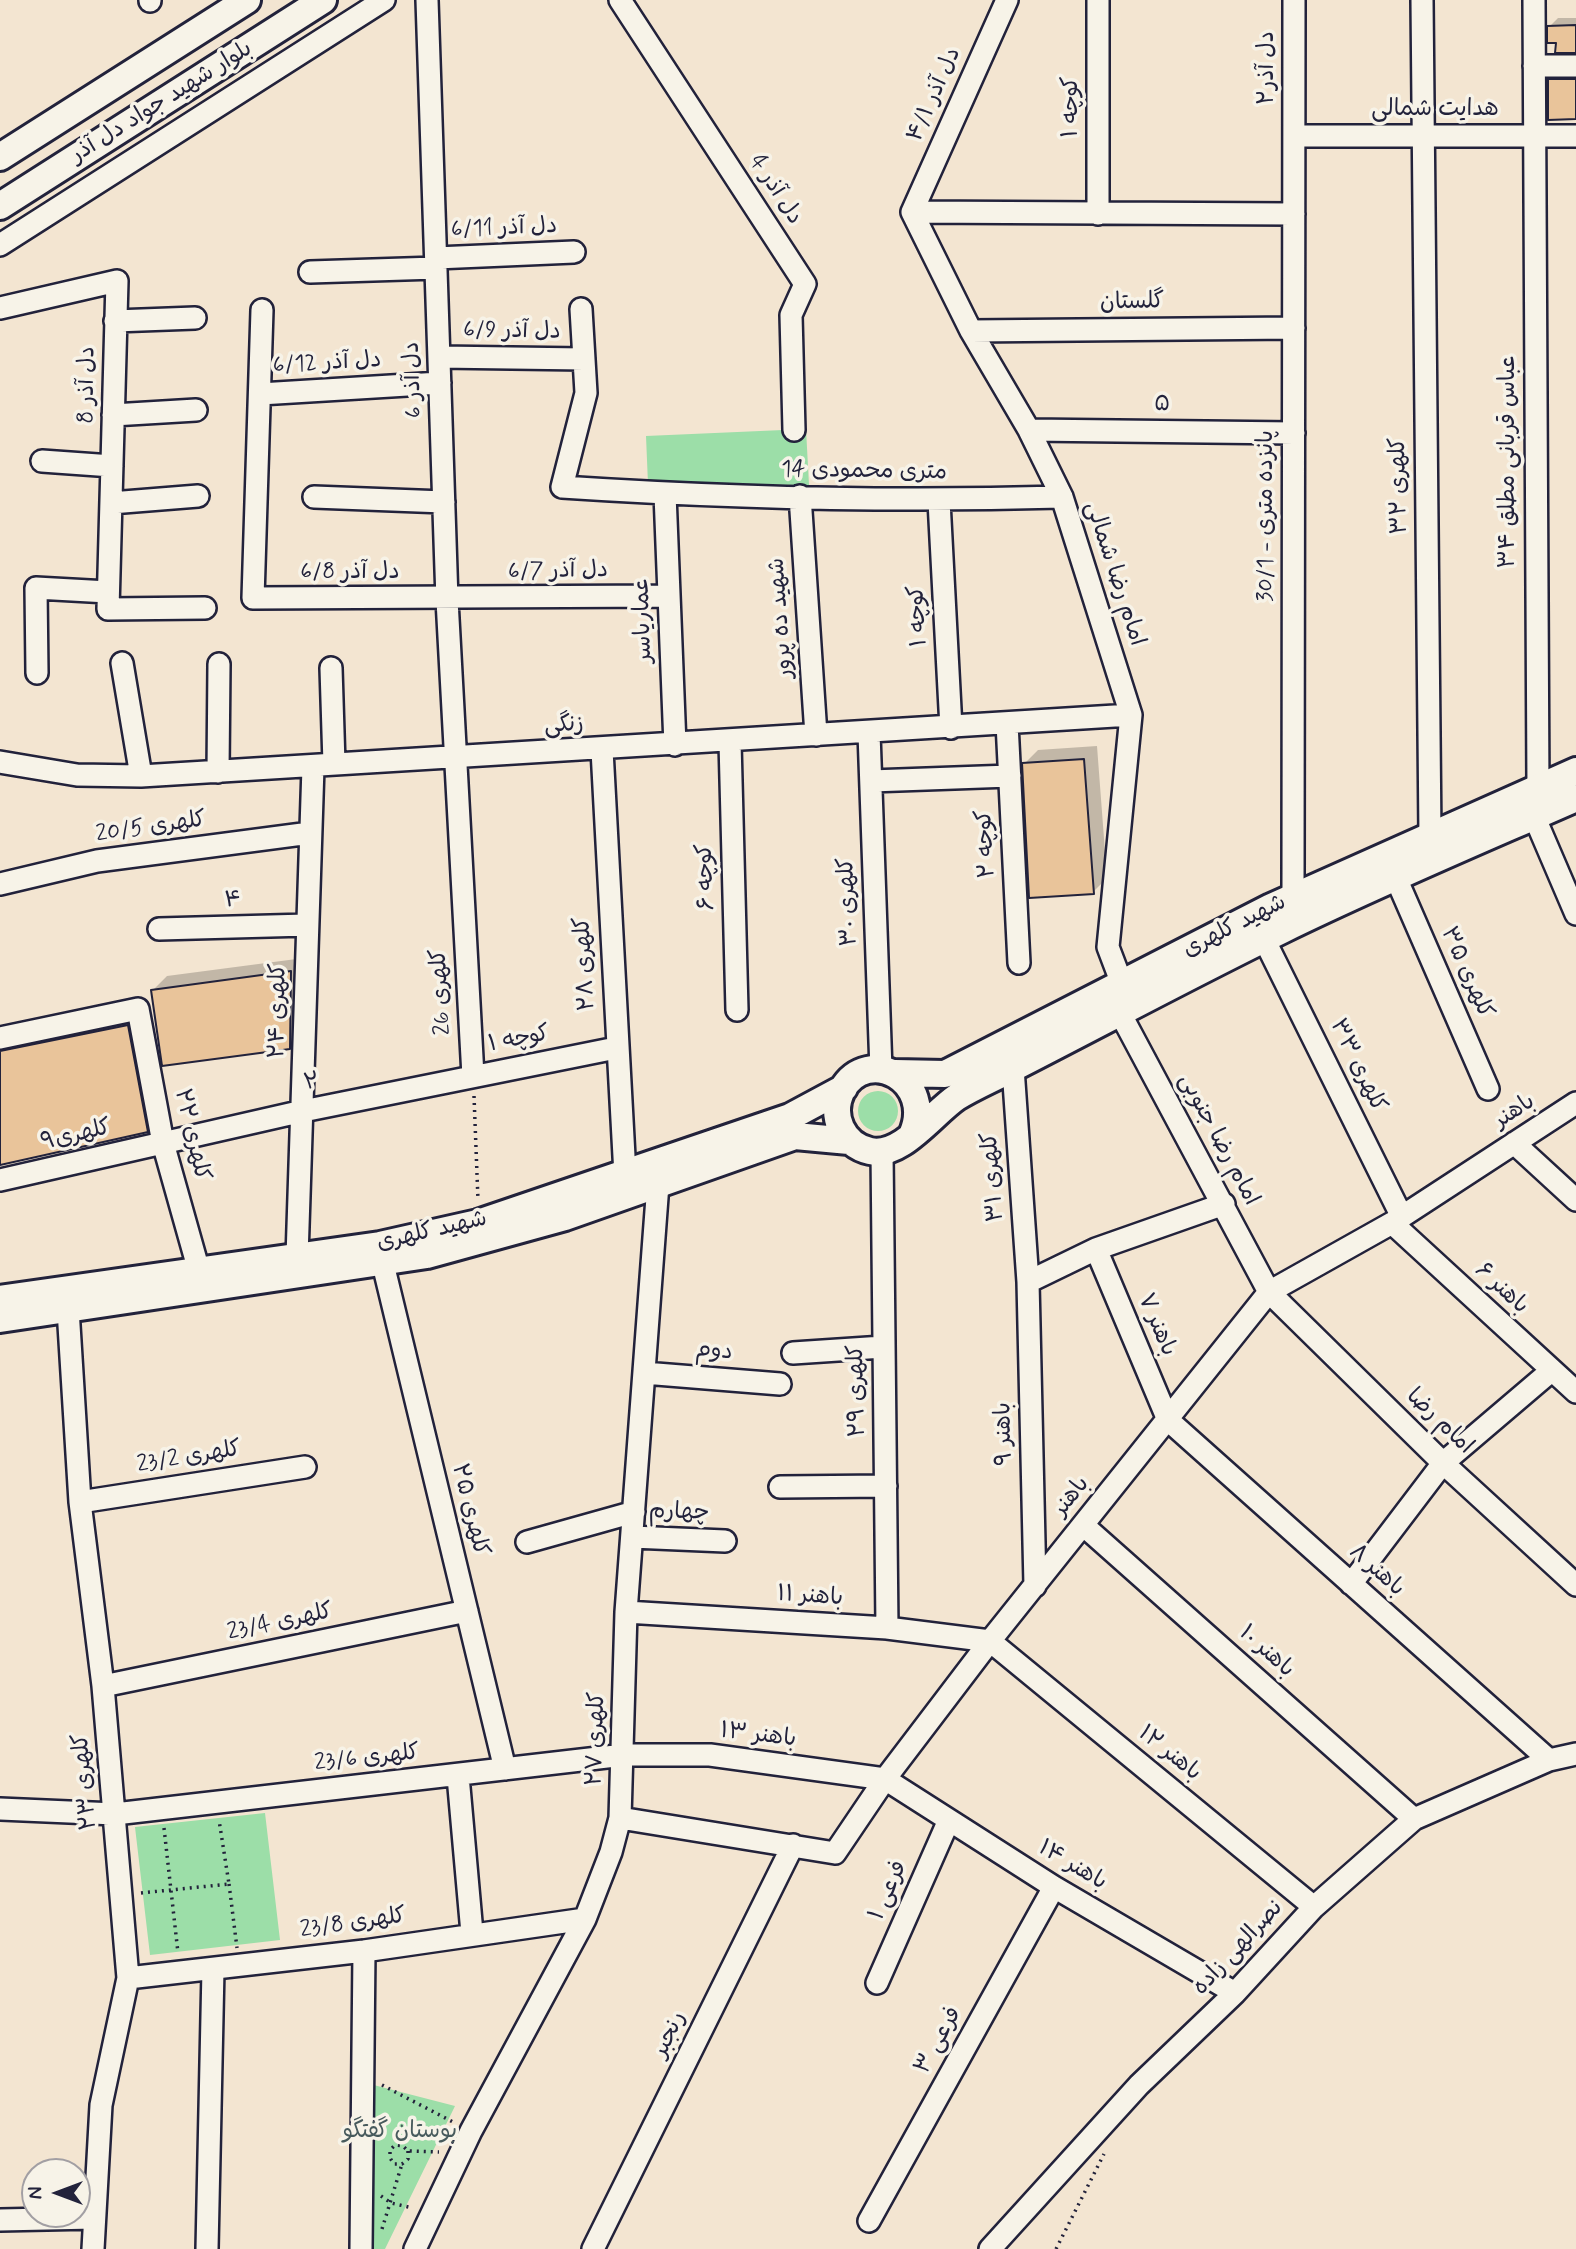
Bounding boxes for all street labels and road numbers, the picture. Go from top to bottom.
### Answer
street label: دل آذر۲ [1254,31,1282,105]
street label: بلوار شهید جواد دل آذر [66,36,258,170]
street label: دل آذر ۴/۱ [902,44,968,146]
street label: کوچه ۱ [1058,76,1086,138]
street label: هدایت شمالی [1371,96,1499,124]
street label: دل آذر 4 [742,150,808,230]
street label: دل آذر 6/11 [450,213,558,245]
street label: گلستان [1100,289,1164,317]
street label: دل آذر 6/9 [463,317,561,347]
street label: دل آذر 6 [399,341,429,419]
street label: دل آذر 8 [74,346,102,424]
street label: دل آذر 6/12 [272,347,382,381]
street label: عباس قربانی مطلق ۳۴ [1495,356,1523,568]
street label: ۵ [1154,391,1170,419]
street label: 30/1 - پانزده متری [1253,430,1281,602]
street label: کلهری ۳۲ [1385,437,1415,535]
street label: 14 متری محمودی [781,457,947,487]
street label: امام رضا شمالی [1078,498,1150,650]
street label: دل آذر 6/7 [508,557,608,587]
street label: شهید ده پرور [764,557,800,679]
street label: دل آذر 6/8 [300,559,400,587]
street label: عماریاسر [629,577,659,663]
street label: ۱ کوچه [904,585,934,647]
street label: زنگی [543,711,585,741]
street label: کلهری 20/5 [94,807,208,849]
street label: ۲ کوچه [971,809,1003,879]
street label: ۶ کوچه [692,843,722,911]
street label: کلهری ۳۰ [834,857,864,947]
street label: ۴ [224,887,242,915]
street label: شهید کلهری [1179,889,1291,965]
street label: کلهری ۲۸ [570,916,602,1012]
street label: کلهری ۳۵ [1434,923,1498,1023]
street label: کلهری 26 [426,948,458,1036]
street label: کلهری ۲۴ [264,963,294,1059]
street label: کلهری ۳۳ [1323,1015,1391,1117]
street label: ۱ کوچه [486,1021,552,1059]
street label: ۲ [302,1068,322,1098]
street label: امام رضا جنوبی [1172,1069,1264,1211]
street label: کلهری ۲۲ [167,1086,215,1184]
street label: باهنر [1489,1089,1541,1135]
street label: کلهری۹ [38,1115,114,1157]
street label: کلهری ۳۱ [977,1131,1011,1223]
street label: شهید کلهری [374,1206,490,1258]
street label: باهنر ۶ [1468,1257,1534,1321]
street label: باهنر ۷ [1130,1289,1182,1361]
street label: دوم [694,1337,734,1367]
street label: کلهری ۲۹ [843,1344,873,1438]
street label: امام رضا [1400,1383,1478,1461]
street label: باهنر ۹ [991,1402,1019,1466]
street label: کلهری 23/2 [135,1436,243,1480]
street label: کلهری ۲۵ [444,1461,494,1559]
street label: باهنر [1048,1472,1096,1522]
street label: چهارم [648,1498,710,1528]
street label: باهنر ۸ [1342,1539,1410,1603]
street label: باهنر ۱۱ [776,1581,844,1613]
street label: کلهری 23/4 [225,1598,335,1648]
street label: باهنر ۱۰ [1233,1620,1299,1684]
street label: کلهری ۲۷ [582,1691,612,1787]
street label: باهنر ۱۳ [718,1718,798,1754]
street label: باهنر ۱۲ [1132,1720,1206,1788]
street label: کلهری ۲۳ [68,1733,104,1831]
street label: کلهری 23/6 [313,1740,421,1778]
street label: باهنر ۱۴ [1033,1835,1111,1897]
street label: فرعی ۱ [864,1857,914,1925]
street label: نصرالهی زاده [1188,1894,1290,2002]
street label: کلهری 23/8 [298,1903,408,1945]
street label: فرعی ۳ [909,2003,969,2079]
street label: رنجبر [647,2007,693,2063]

